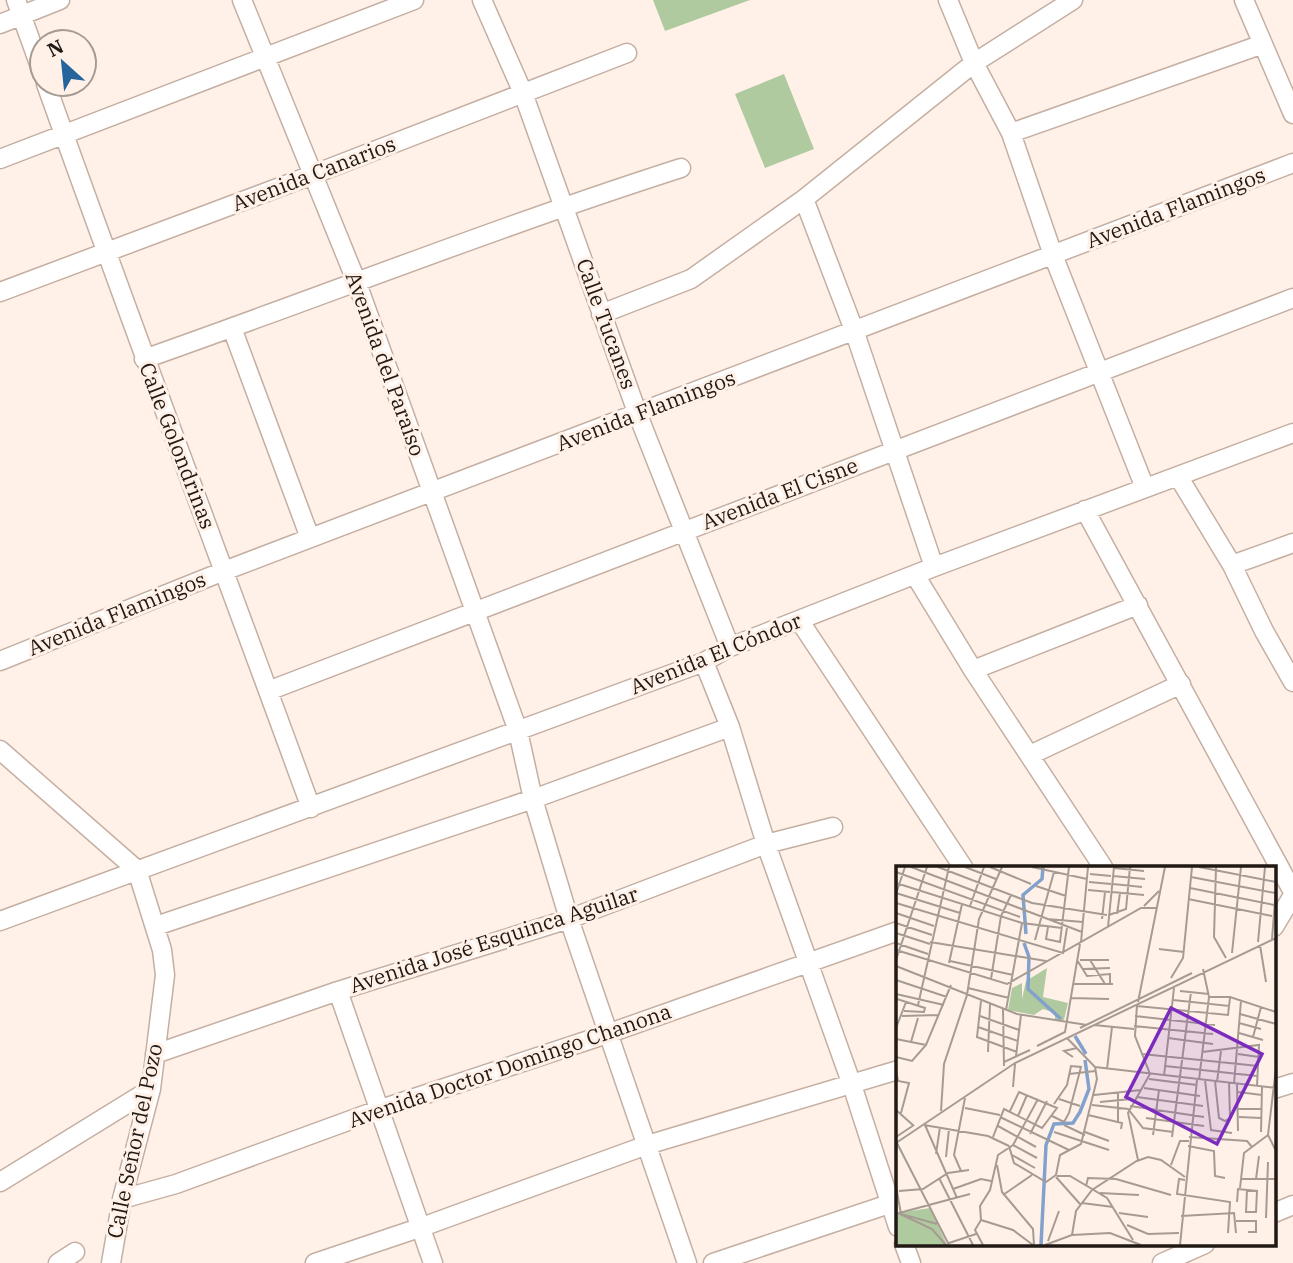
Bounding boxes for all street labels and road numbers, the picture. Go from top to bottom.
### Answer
street label: Avenida Canarios [228,129,399,217]
street label: Avenida Flamingos [1082,160,1269,254]
street label: Calle Tucanes [570,254,644,393]
street label: Avenida del Paraíso [340,268,432,460]
street label: Calle Golondrinas [133,358,223,533]
street label: Avenida Flamingos [552,363,739,457]
street label: Avenida El Cisne [698,450,862,536]
street label: Avenida Flamingos [23,565,210,662]
street label: Avenida El Cóndor [626,606,806,700]
street label: Avenida José Esquinca Aguilar [346,879,642,999]
street label: Avenida Doctor Domingo Chanona [345,997,675,1134]
street label: Calle Señor del Pozo [100,1041,168,1241]

